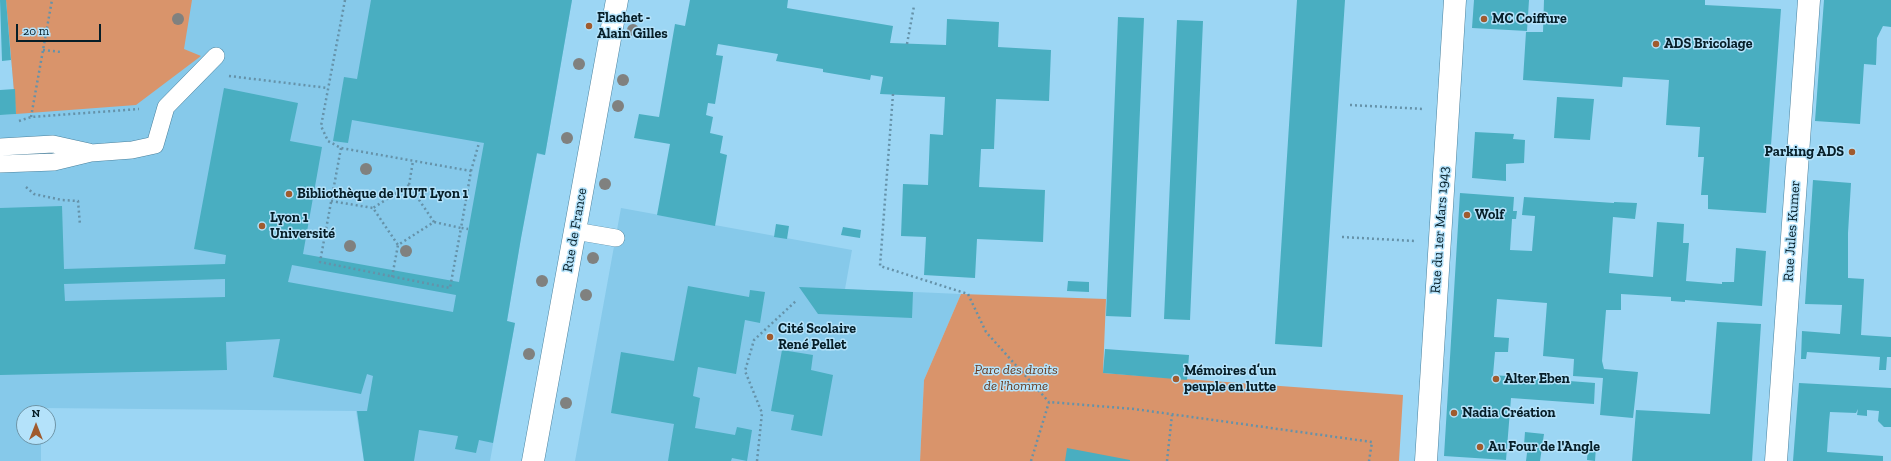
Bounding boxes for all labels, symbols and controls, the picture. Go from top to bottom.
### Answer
place label: Flachet - Alain Gilles [597,10,668,42]
place label: MC Coiffure [1492,11,1567,27]
marker: MC Coiffure [1479,14,1489,24]
scale bar [18,16,103,42]
marker: Flachet - Alain Gilles [584,21,594,31]
text: 20 m [23,24,49,38]
place label: ADS Bricolage [1664,36,1753,52]
marker: ADS Bricolage [1651,39,1661,49]
place label: Parking ADS [1765,144,1844,160]
marker: Parking ADS [1847,147,1857,157]
street label: Rue du 1er Mars 1943 [1427,166,1453,294]
street label: Rue Jules Kumer [1780,180,1804,282]
place label: Bibliothèque de l'IUT Lyon 1 [297,186,468,202]
street label: Rue de France [559,187,591,273]
marker: Bibliothèque de l'IUT Lyon 1 [284,189,294,199]
place label: Wolf [1475,207,1504,223]
place label: Lyon 1 Université [270,210,335,242]
marker: Wolf [1462,210,1472,220]
marker: Lyon 1 Université [257,221,267,231]
place label: Cité Scolaire René Pellet [778,321,856,354]
marker: Cité Scolaire René Pellet [765,332,775,342]
park label: Parc des droits de l'homme [974,362,1058,394]
place label: Mémoires d’un peuple en lutte [1184,363,1276,396]
place label: Alter Eben [1504,371,1570,387]
marker: Mémoires d’un peuple en lutte [1171,374,1181,384]
marker: Alter Eben [1491,374,1501,384]
north arrow [16,405,56,445]
place label: Nadia Création [1462,405,1556,421]
text: N [32,407,40,420]
marker: Nadia Création [1449,408,1459,418]
place label: Au Four de l'Angle [1488,439,1600,455]
marker: Au Four de l'Angle [1475,442,1485,452]

